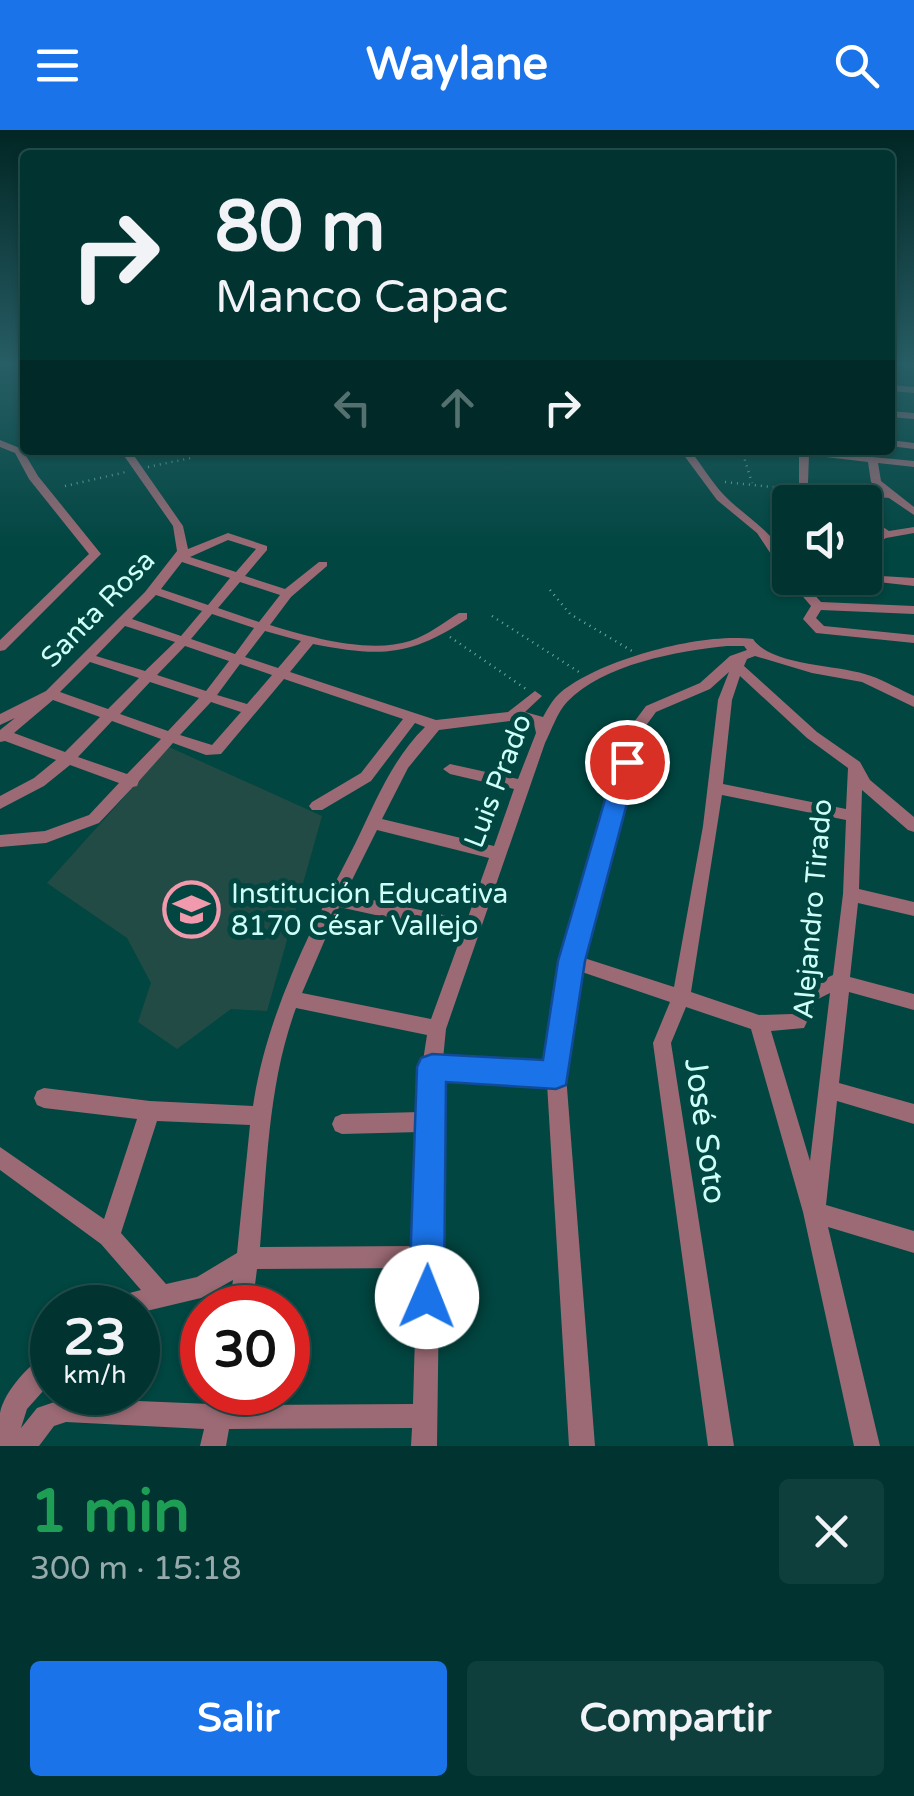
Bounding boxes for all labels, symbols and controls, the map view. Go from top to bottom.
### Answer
icon: menu [30,38,85,93]
text: Waylane [366,38,548,92]
icon: search [829,38,884,93]
text: 80 m [215,186,385,270]
icon: right [50,190,180,320]
text: Manco Capac [215,271,508,325]
icon: left [325,380,380,435]
icon: ahead [430,380,485,435]
icon: right [535,380,590,435]
map controls [772,485,882,595]
button: sound [772,485,882,595]
street label: Santa Rosa [34,543,162,675]
street label: Luis Prado [457,709,539,853]
pin [585,720,670,805]
icon: arrive [600,735,655,790]
street label: Alejandro Tirado [786,798,840,1020]
place label: Institución Educativa 8170 César Vallejo [231,877,508,943]
school or university icon: Institución Educativa 8170 César Vallejo [162,880,222,940]
street label: José Soto [676,1056,734,1206]
position arrow [375,1245,479,1349]
speed limit sign: 30 [180,1285,310,1415]
text: 23 [64,1308,126,1368]
text: km/h [64,1360,126,1390]
text: 1 min [30,1476,190,1548]
button: close [779,1479,884,1584]
text: 300 m · 15:18 [30,1550,242,1588]
button: Salir [30,1661,447,1776]
button: Compartir [467,1661,884,1776]

